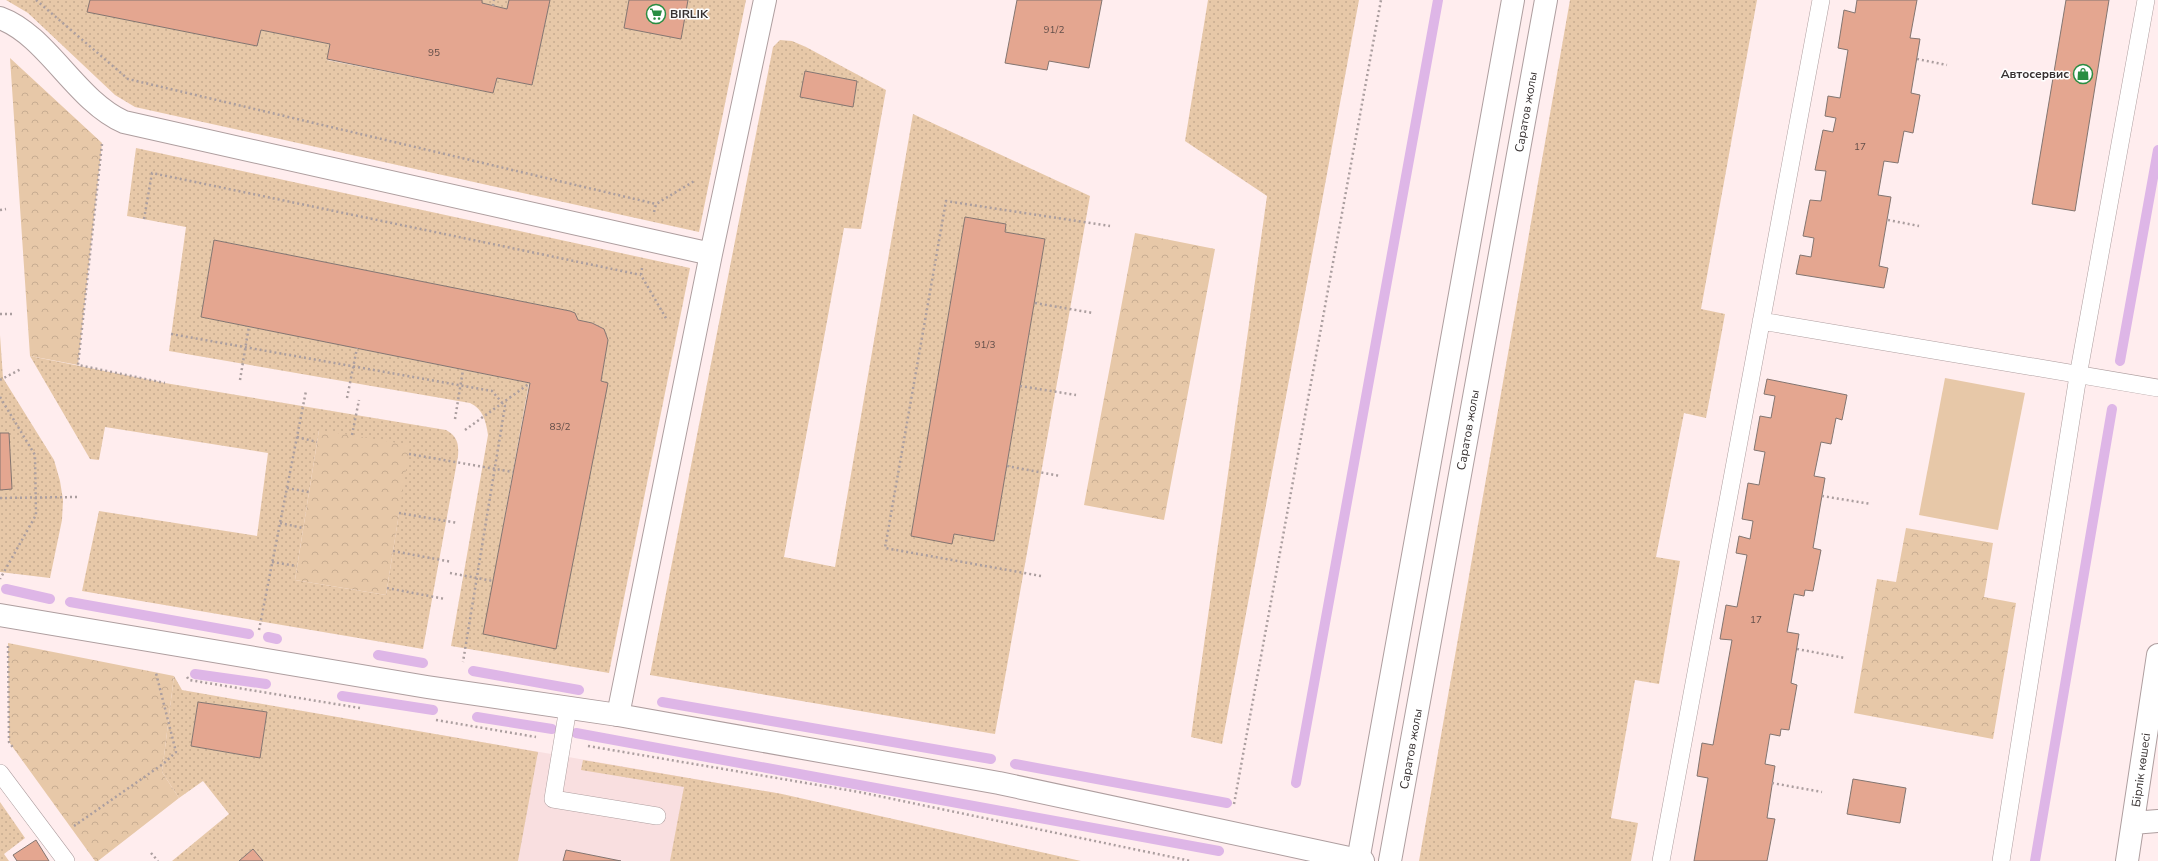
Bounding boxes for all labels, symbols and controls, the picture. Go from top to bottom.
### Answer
supermarket icon: BIRLIK [645,3,667,25]
place label: BIRLIK [670,6,709,22]
house number: 91/2 [1044,23,1064,37]
house number: 95 [428,46,440,60]
shop icon: Автосервис [2072,63,2094,85]
place label: Автосервис [2001,66,2069,82]
street label: Саратов жолы [1511,70,1541,154]
house number: 17 [1854,140,1866,154]
house number: 91/3 [975,338,995,352]
street label: Саратов жолы [1453,388,1483,472]
house number: 83/2 [550,420,570,434]
house number: 17 [1750,613,1762,627]
street label: Саратов жолы [1396,707,1426,791]
street label: Бірлік көшесі [2128,732,2154,808]

